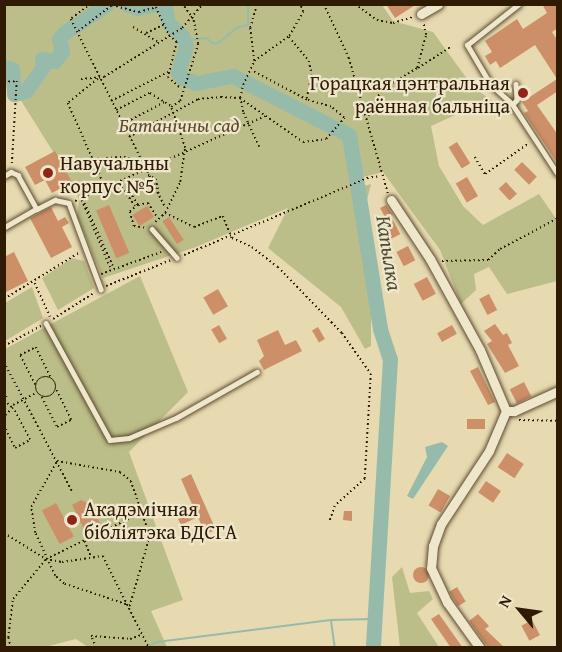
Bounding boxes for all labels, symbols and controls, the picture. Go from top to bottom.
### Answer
place label: Горацкая цэнтральная раённая бальніца [310,70,510,117]
marker: Горацкая цэнтральная раённая бальніца [514,84,532,102]
park label: Батанічны сад [119,112,239,136]
place label: Навучальны корпус №5 [60,150,169,197]
marker: Навучальны корпус №5 [41,166,55,180]
water label: Капылка [371,214,407,292]
place label: Акадэмічная бібліятэка БДСГА [84,496,237,543]
marker: Акадэмічная бібліятэка БДСГА [65,513,79,527]
north arrow [490,580,550,640]
text: N [491,591,517,612]

